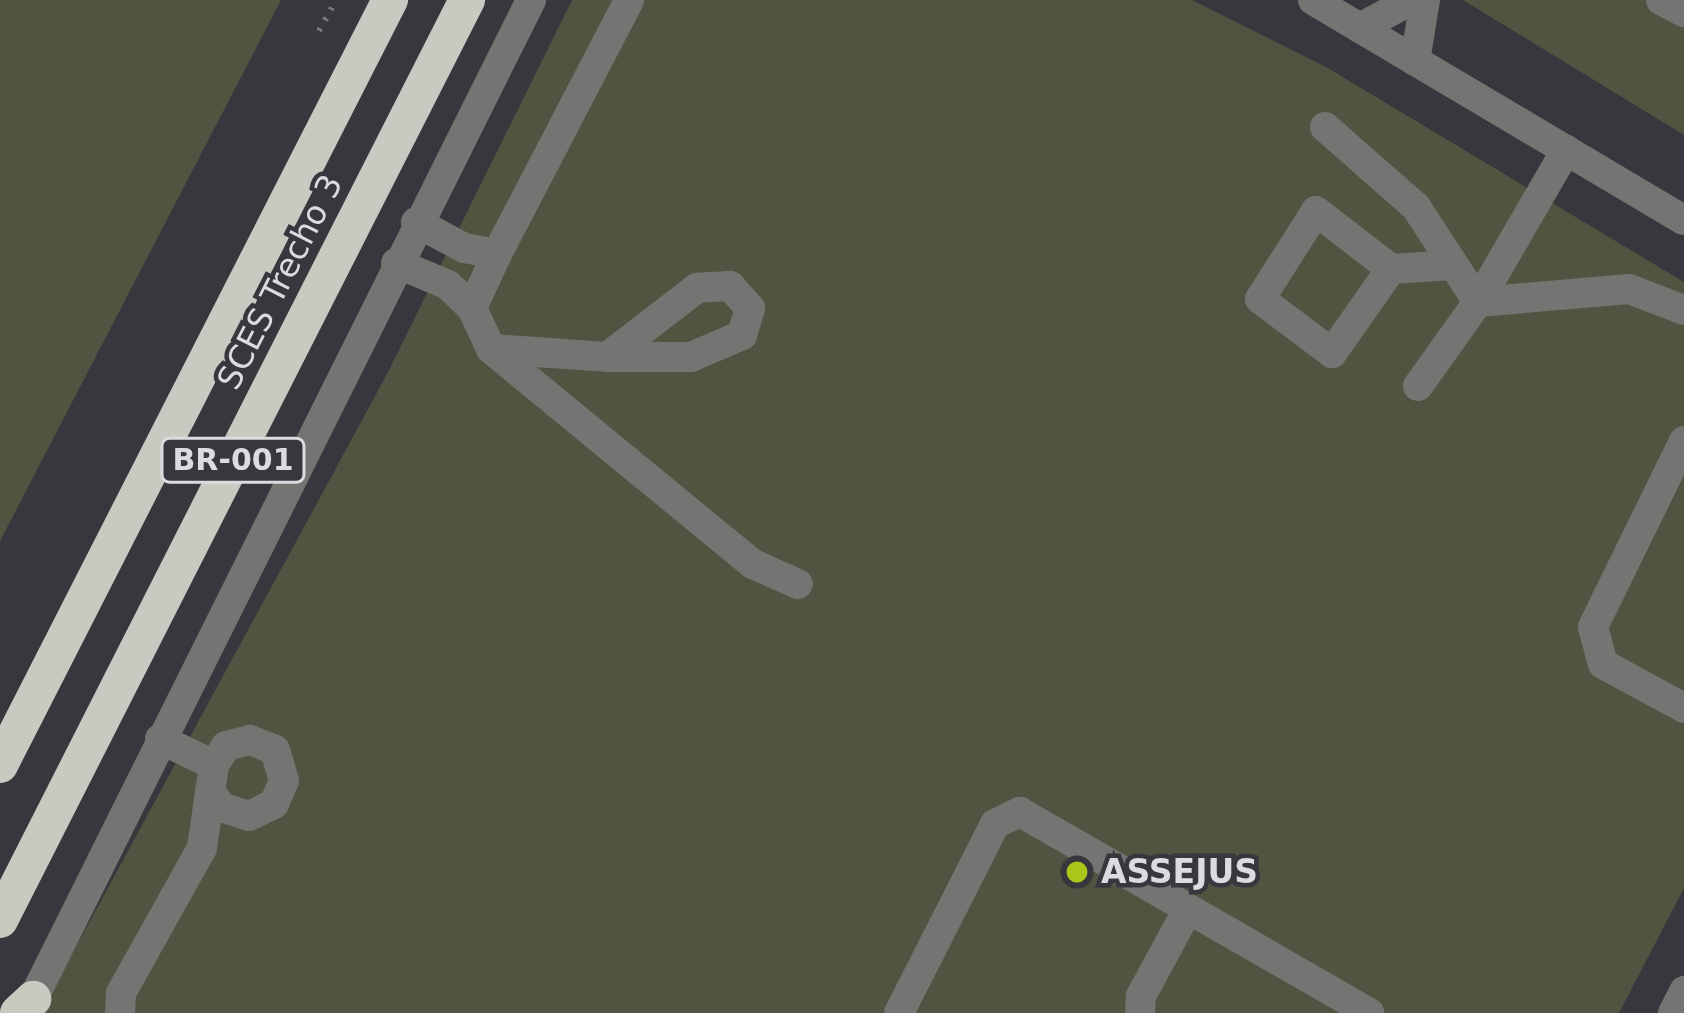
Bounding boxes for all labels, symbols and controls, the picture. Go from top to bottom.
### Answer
street label: SCES Trecho 3 [209,168,351,396]
road number: BR-001 [158,436,308,484]
place label: ASSEJUS [1101,852,1258,892]
marker: ASSEJUS [1064,859,1090,885]

